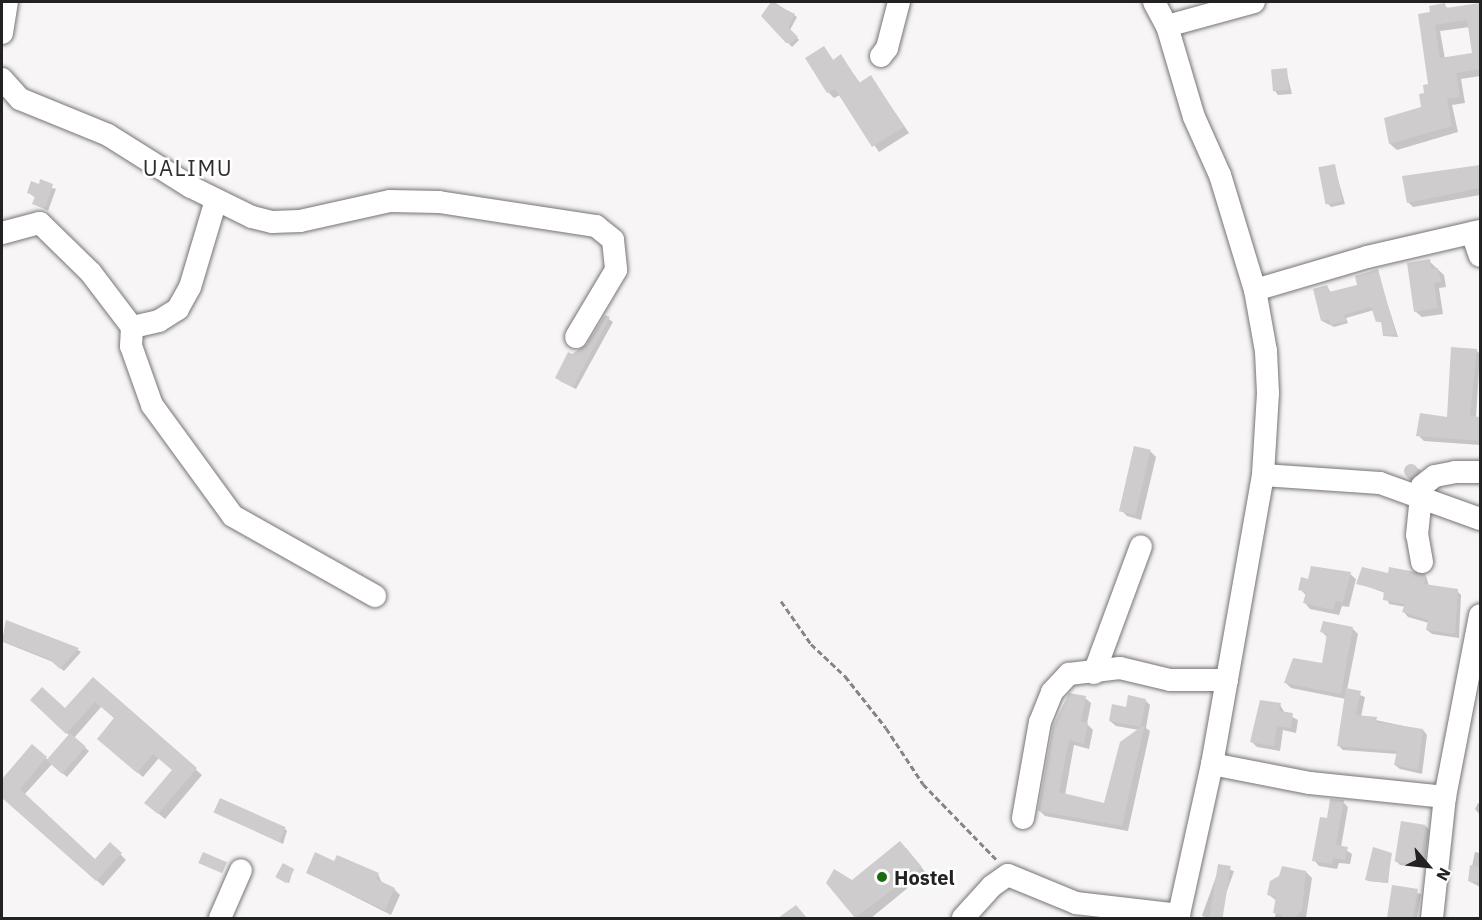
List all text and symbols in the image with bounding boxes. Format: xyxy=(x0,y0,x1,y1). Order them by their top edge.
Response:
district label: UALIMU xyxy=(143,155,233,181)
north arrow xyxy=(1398,836,1458,896)
place label: Hostel xyxy=(894,865,955,889)
text: N xyxy=(1432,865,1455,884)
marker: Hostel xyxy=(875,870,889,884)

